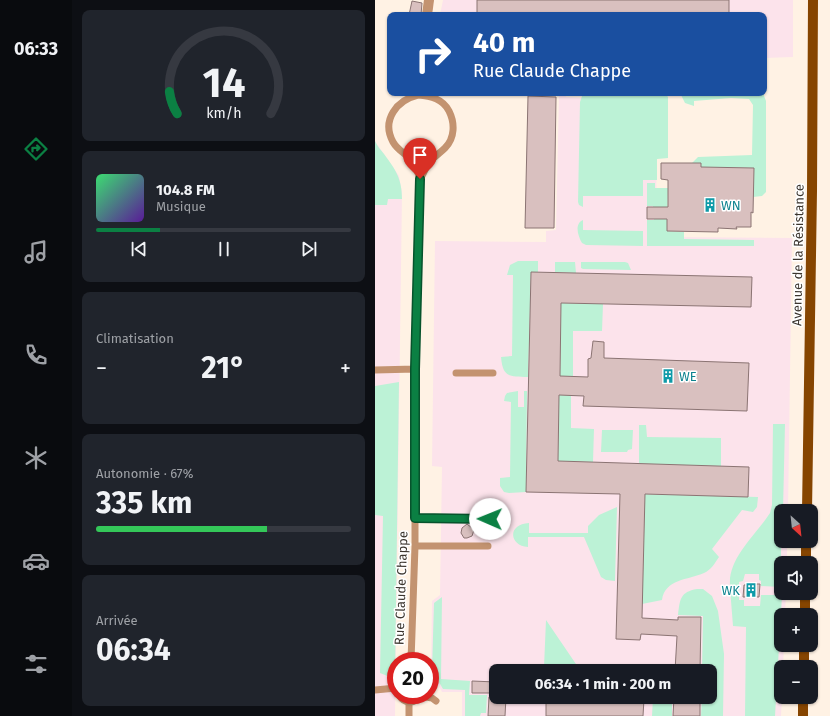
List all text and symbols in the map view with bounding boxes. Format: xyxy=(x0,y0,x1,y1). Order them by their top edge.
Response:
text: 40 m xyxy=(473,26,536,59)
icon: right xyxy=(407,28,459,80)
text: 06:33 xyxy=(14,38,58,60)
text: 14 xyxy=(202,57,245,107)
text: Rue Claude Chappe xyxy=(473,60,631,82)
text: km/h xyxy=(206,104,241,121)
icon: directions xyxy=(22,135,50,163)
pin xyxy=(403,138,437,179)
icon: arrive xyxy=(409,144,431,166)
text: 104.8 FM xyxy=(156,181,215,199)
street label: Avenue de la Résistance xyxy=(789,184,807,326)
building icon: WN xyxy=(702,197,718,213)
place label: WN xyxy=(721,198,741,213)
text: Musique xyxy=(156,199,206,214)
icon: music xyxy=(22,238,50,266)
icon: previous xyxy=(128,238,150,260)
icon: pause xyxy=(213,238,235,260)
icon: next xyxy=(298,238,320,260)
text: Climatisation xyxy=(96,331,174,346)
icon: phone xyxy=(22,341,50,369)
text: 21° xyxy=(201,350,246,386)
text: − xyxy=(96,355,107,382)
text: + xyxy=(340,355,351,382)
building icon: WE xyxy=(660,368,676,384)
place label: WE xyxy=(679,369,697,384)
icon: climate xyxy=(22,444,50,472)
text: Autonomie · 67% xyxy=(96,466,193,481)
text: 335 km xyxy=(96,485,192,521)
position arrow xyxy=(469,498,511,540)
north arrow xyxy=(774,504,818,548)
map controls xyxy=(774,504,818,704)
street label: Rue Claude Chappe xyxy=(392,531,410,645)
icon: car xyxy=(22,547,50,575)
button: sound xyxy=(774,556,818,600)
building icon: WK xyxy=(743,582,759,598)
place label: WK xyxy=(722,583,740,598)
button: + xyxy=(774,608,818,652)
text: Arrivée xyxy=(96,613,138,628)
text: 06:34 xyxy=(96,632,171,668)
icon: filters xyxy=(22,650,50,678)
speed limit sign: 20 xyxy=(387,652,439,704)
button: − xyxy=(774,660,818,704)
text: 06:34 · 1 min · 200 m xyxy=(535,675,671,693)

